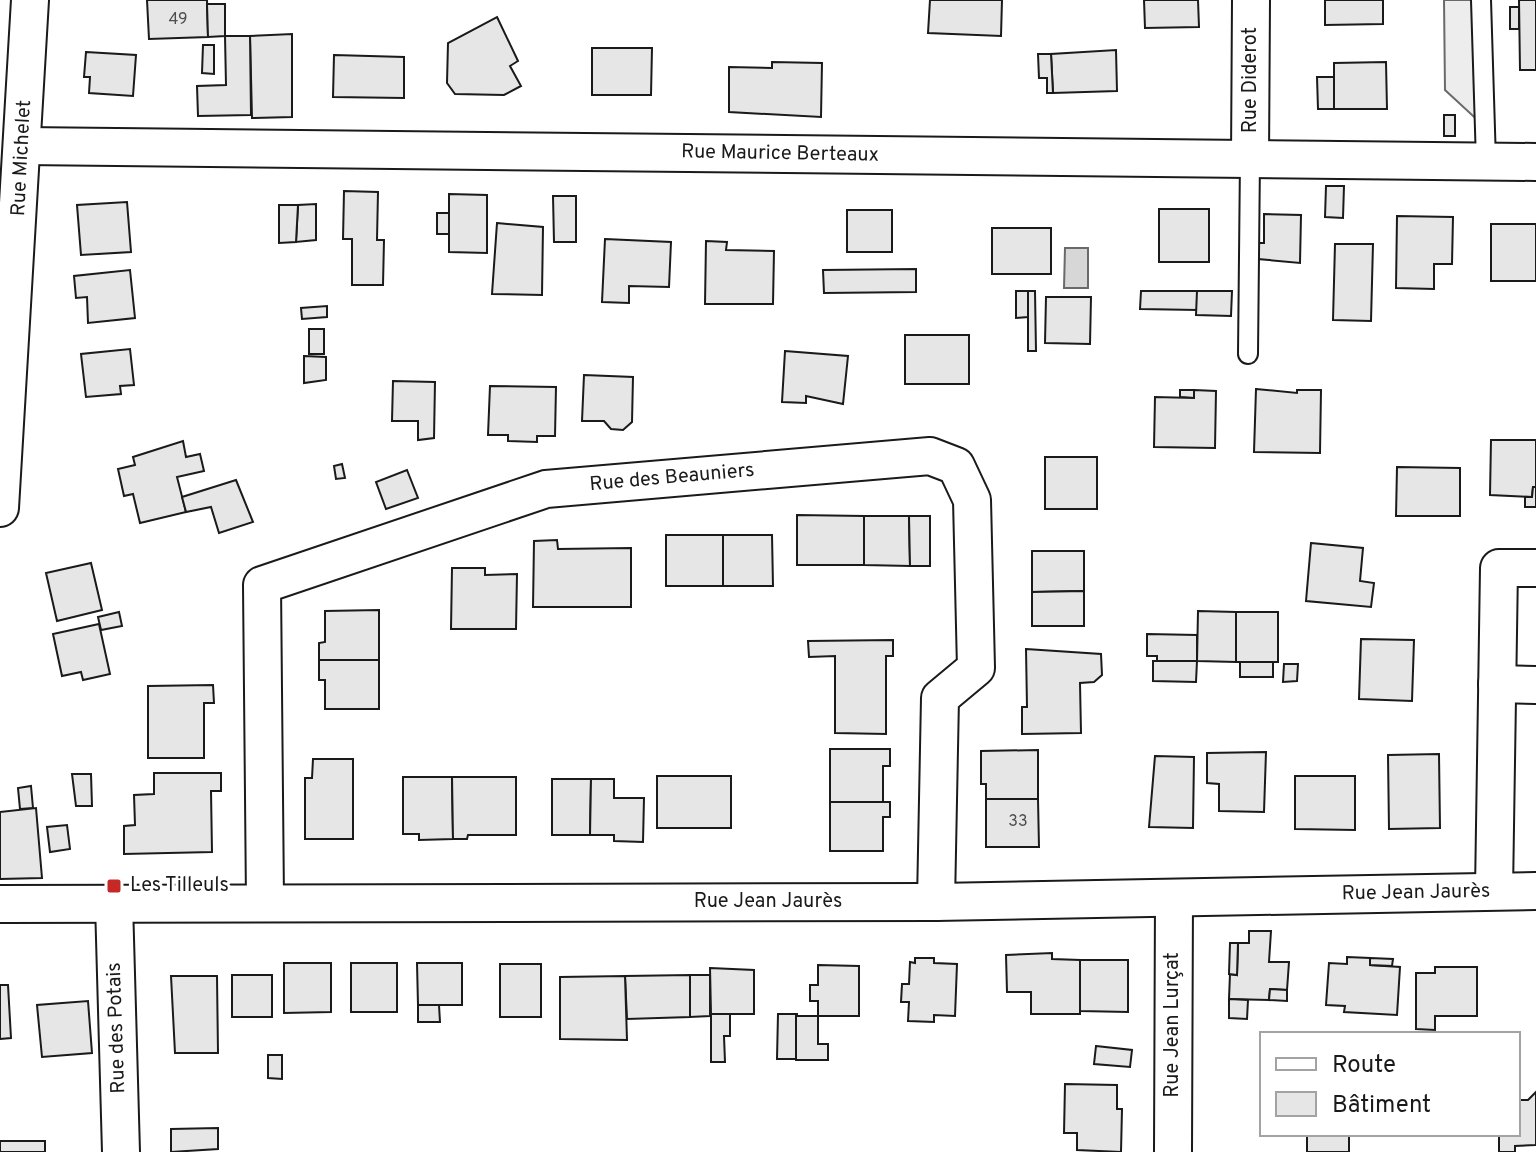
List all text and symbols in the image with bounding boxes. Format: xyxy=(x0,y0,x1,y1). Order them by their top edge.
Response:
house number: 49 xyxy=(168,10,188,30)
street label: Rue Diderot xyxy=(1238,27,1264,133)
street label: Rue Michelet xyxy=(6,99,38,217)
street label: Rue Maurice Berteaux xyxy=(681,139,879,169)
street label: Rue des Beauniers xyxy=(588,458,756,498)
house number: 33 xyxy=(1008,812,1028,832)
place label: Les Tilleuls xyxy=(130,873,229,899)
marker: Les Tilleuls xyxy=(105,877,123,895)
street label: Rue Jean Jaurès xyxy=(1341,879,1491,907)
street label: Rue Jean Jaurès xyxy=(694,889,842,915)
street label: Rue Jean Lurçat xyxy=(1160,952,1186,1098)
street label: Rue des Potais xyxy=(102,962,132,1094)
legend xyxy=(1260,1032,1520,1136)
text: Route xyxy=(1332,1051,1396,1081)
text: Bâtiment xyxy=(1332,1091,1431,1121)

